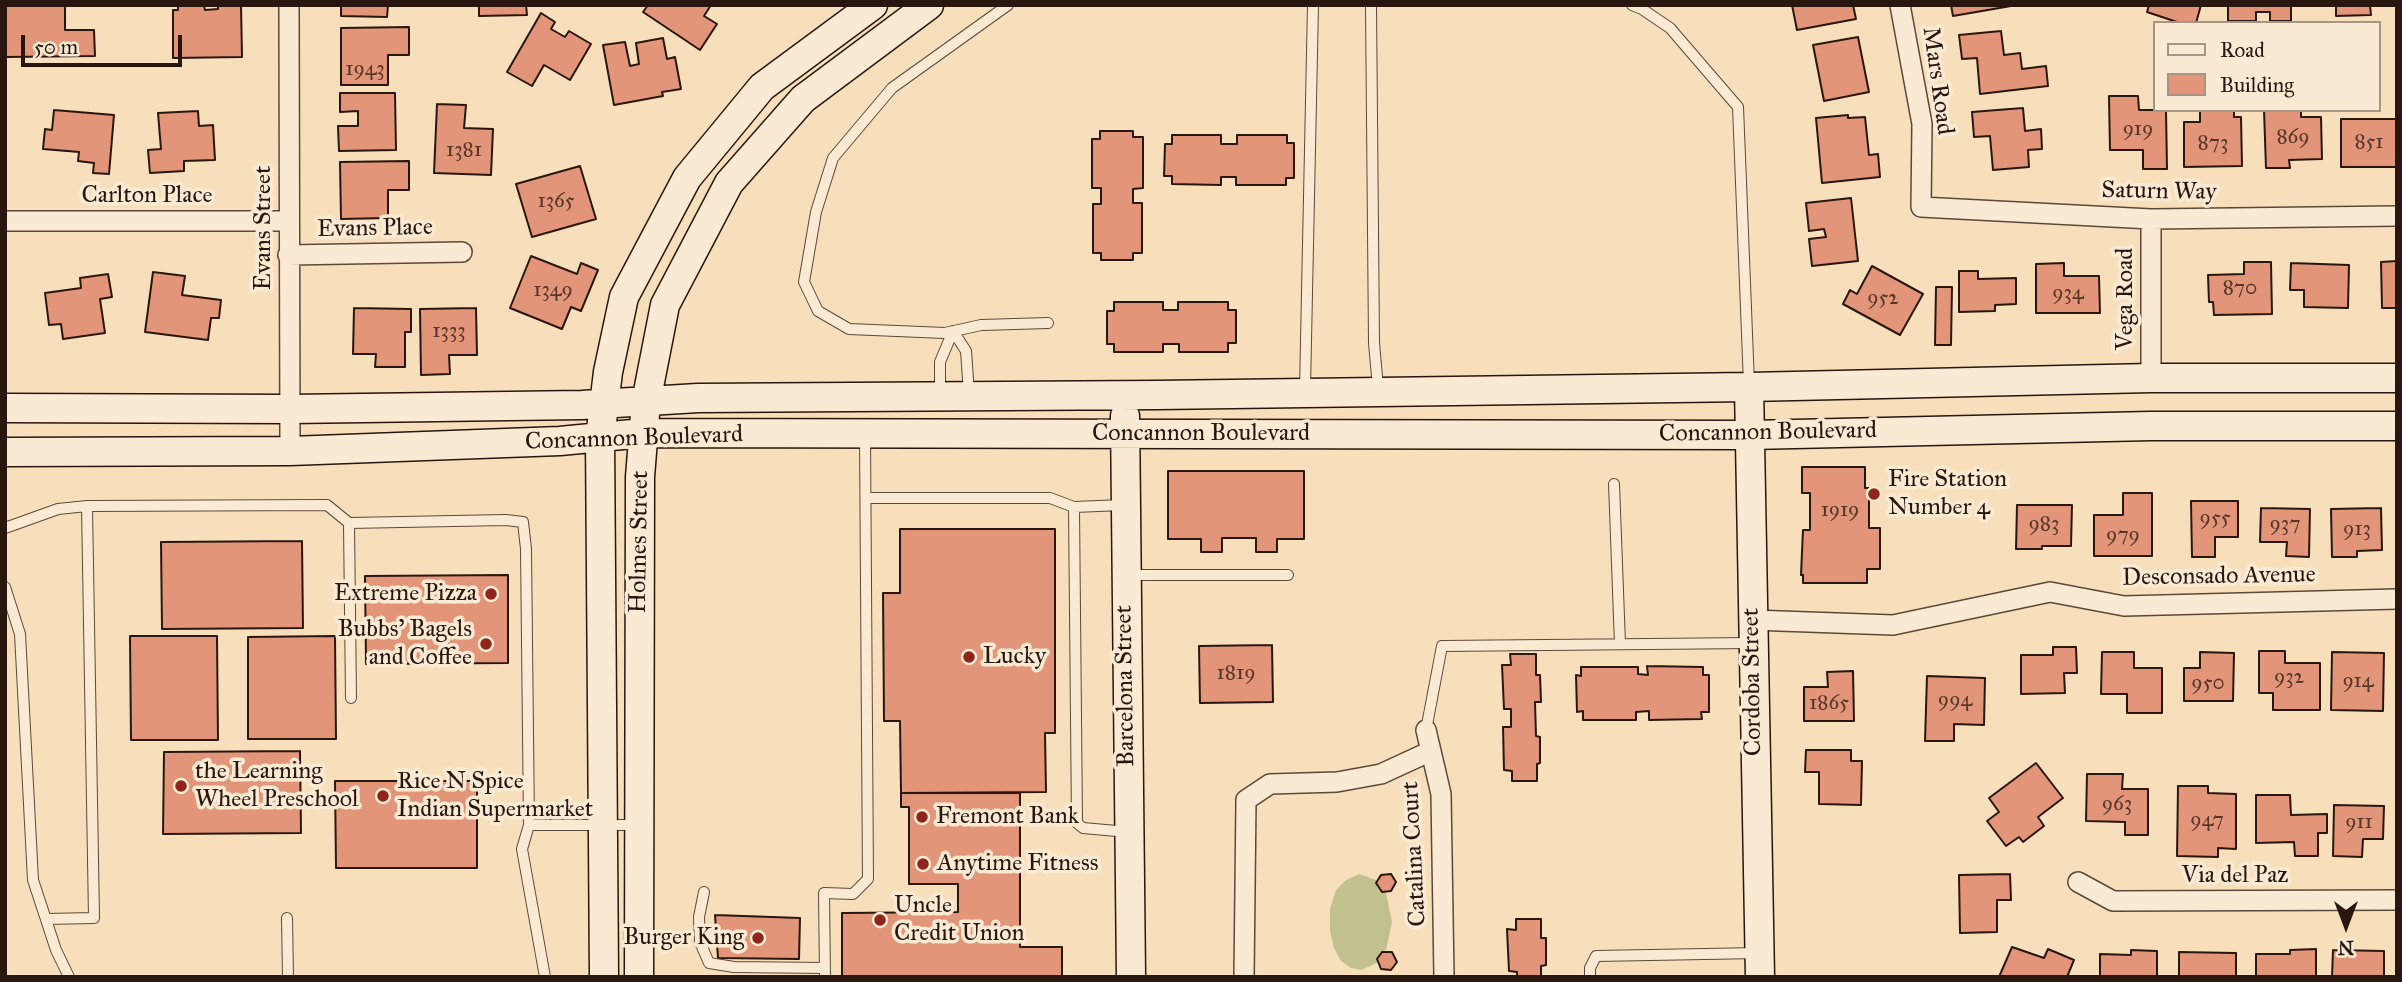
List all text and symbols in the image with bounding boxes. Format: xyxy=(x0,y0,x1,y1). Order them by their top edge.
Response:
scale bar xyxy=(24,21,186,65)
legend xyxy=(2154,21,2381,112)
street label: Mars Road xyxy=(1915,25,1959,137)
text: 50 m xyxy=(34,34,78,60)
text: Road xyxy=(2220,37,2265,63)
house number: 1943 xyxy=(345,57,385,83)
text: Building xyxy=(2220,72,2294,98)
house number: 919 xyxy=(2123,117,2153,143)
house number: 869 xyxy=(2276,125,2310,151)
house number: 851 xyxy=(2354,130,2384,156)
house number: 873 xyxy=(2198,131,2228,157)
house number: 1381 xyxy=(446,138,482,164)
street label: Evans Street xyxy=(250,166,278,290)
street label: Saturn Way xyxy=(2101,177,2217,207)
street label: Carlton Place xyxy=(81,182,213,210)
house number: 1365 xyxy=(537,189,575,215)
street label: Evans Place xyxy=(317,214,433,244)
street label: Vega Road xyxy=(2112,248,2140,350)
house number: 870 xyxy=(2223,276,2257,302)
house number: 1349 xyxy=(533,278,573,304)
house number: 934 xyxy=(2052,281,2084,307)
house number: 952 xyxy=(1867,286,1899,312)
house number: 1333 xyxy=(432,319,466,345)
street label: Concannon Boulevard xyxy=(1659,417,1877,449)
street label: Concannon Boulevard xyxy=(1092,420,1310,448)
street label: Concannon Boulevard xyxy=(525,421,743,457)
place label: Fire Station Number 4 xyxy=(1888,466,2007,522)
street label: Holmes Street xyxy=(624,470,656,614)
marker: Fire Station Number 4 xyxy=(1866,486,1882,502)
house number: 1919 xyxy=(1821,498,1859,524)
house number: 955 xyxy=(2200,506,2230,532)
house number: 983 xyxy=(2029,512,2059,538)
house number: 937 xyxy=(2270,512,2300,538)
house number: 913 xyxy=(2343,517,2371,543)
house number: 979 xyxy=(2106,523,2140,549)
street label: Desconsado Avenue xyxy=(2122,561,2316,593)
place label: Extreme Pizza xyxy=(334,580,477,608)
marker: Extreme Pizza xyxy=(483,586,499,602)
street label: Barcelona Street xyxy=(1110,605,1142,767)
street label: Cordoba Street xyxy=(1737,608,1769,756)
place label: Bubbs' Bagels and Coffee xyxy=(338,616,472,672)
marker: Bubbs' Bagels and Coffee xyxy=(478,636,494,652)
place label: Lucky xyxy=(983,643,1046,671)
marker: Lucky xyxy=(961,649,977,665)
house number: 1819 xyxy=(1217,661,1255,687)
house number: 932 xyxy=(2274,665,2304,691)
house number: 914 xyxy=(2342,669,2374,695)
house number: 950 xyxy=(2191,671,2225,697)
house number: 994 xyxy=(1938,688,1972,714)
house number: 1865 xyxy=(1809,691,1849,717)
place label: the Learning Wheel Preschool xyxy=(195,758,358,814)
place label: Rice N Spice Indian Supermarket xyxy=(397,768,593,824)
marker: the Learning Wheel Preschool xyxy=(173,778,189,794)
street label: Catalina Court xyxy=(1397,781,1433,927)
marker: Rice N Spice Indian Supermarket xyxy=(375,788,391,804)
house number: 963 xyxy=(2102,792,2132,818)
place label: Fremont Bank xyxy=(936,803,1079,831)
house number: 947 xyxy=(2190,808,2224,834)
marker: Fremont Bank xyxy=(914,809,930,825)
house number: 911 xyxy=(2345,810,2373,836)
place label: Anytime Fitness xyxy=(937,850,1098,878)
marker: Anytime Fitness xyxy=(915,856,931,872)
street label: Via del Paz xyxy=(2182,862,2288,890)
north arrow xyxy=(2311,891,2381,961)
place label: Uncle Credit Union xyxy=(894,892,1024,948)
marker: Uncle Credit Union xyxy=(872,912,888,928)
place label: Burger King xyxy=(623,924,744,952)
marker: Burger King xyxy=(750,930,766,946)
text: N xyxy=(2338,936,2354,959)

